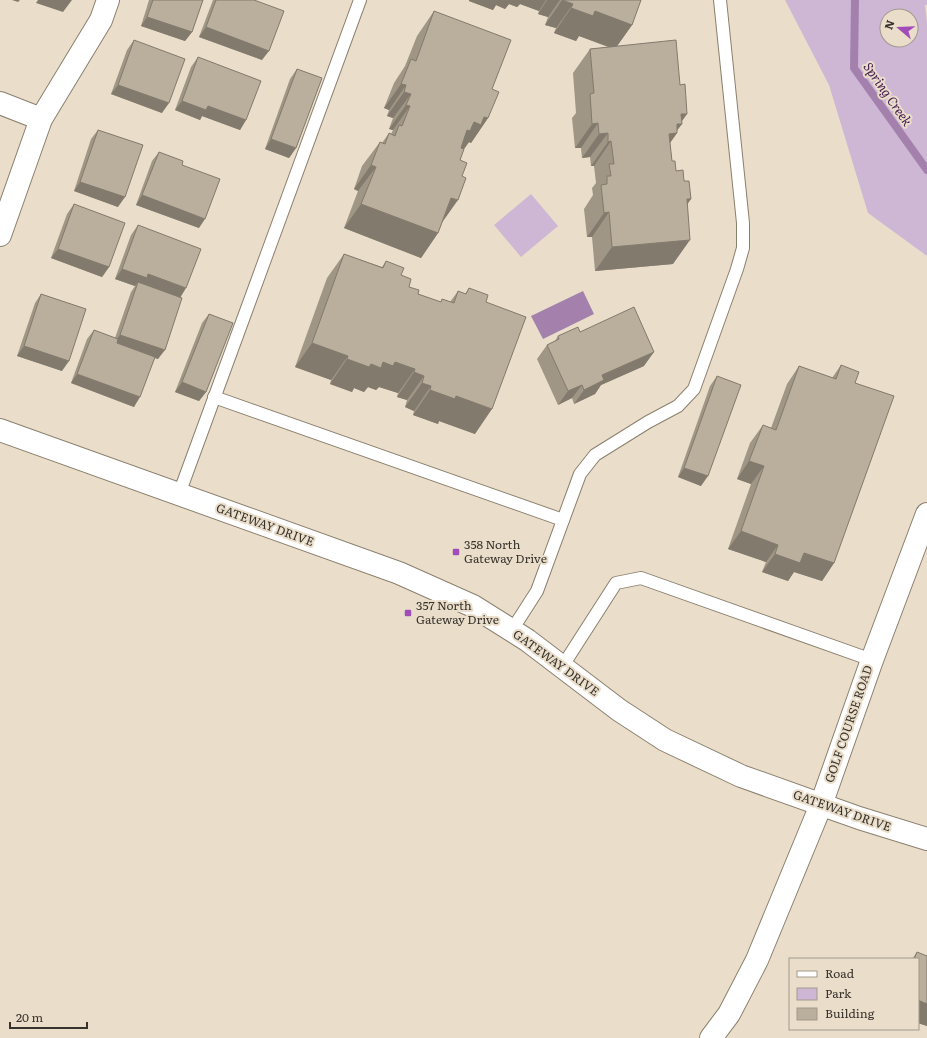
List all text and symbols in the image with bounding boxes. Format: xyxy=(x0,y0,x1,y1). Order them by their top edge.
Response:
north arrow xyxy=(879,8,919,48)
text: N xyxy=(880,17,898,31)
water label: Spring Creek xyxy=(859,58,918,130)
street label: GATEWAY DRIVE xyxy=(214,498,317,550)
place label: 358 North Gateway Drive xyxy=(464,535,547,567)
marker: 358 North Gateway Drive xyxy=(451,547,461,557)
place label: 357 North Gateway Drive xyxy=(416,596,499,628)
marker: 357 North Gateway Drive xyxy=(403,608,413,618)
street label: GATEWAY DRIVE xyxy=(510,625,604,700)
street label: GOLF COURSE ROAD xyxy=(819,662,877,785)
street label: GATEWAY DRIVE xyxy=(791,785,894,835)
legend xyxy=(789,958,919,1030)
text: Road xyxy=(825,964,855,982)
text: Park xyxy=(825,984,852,1002)
scale bar xyxy=(10,1004,87,1030)
text: Building xyxy=(825,1004,875,1022)
text: 20 m xyxy=(16,1008,43,1026)

